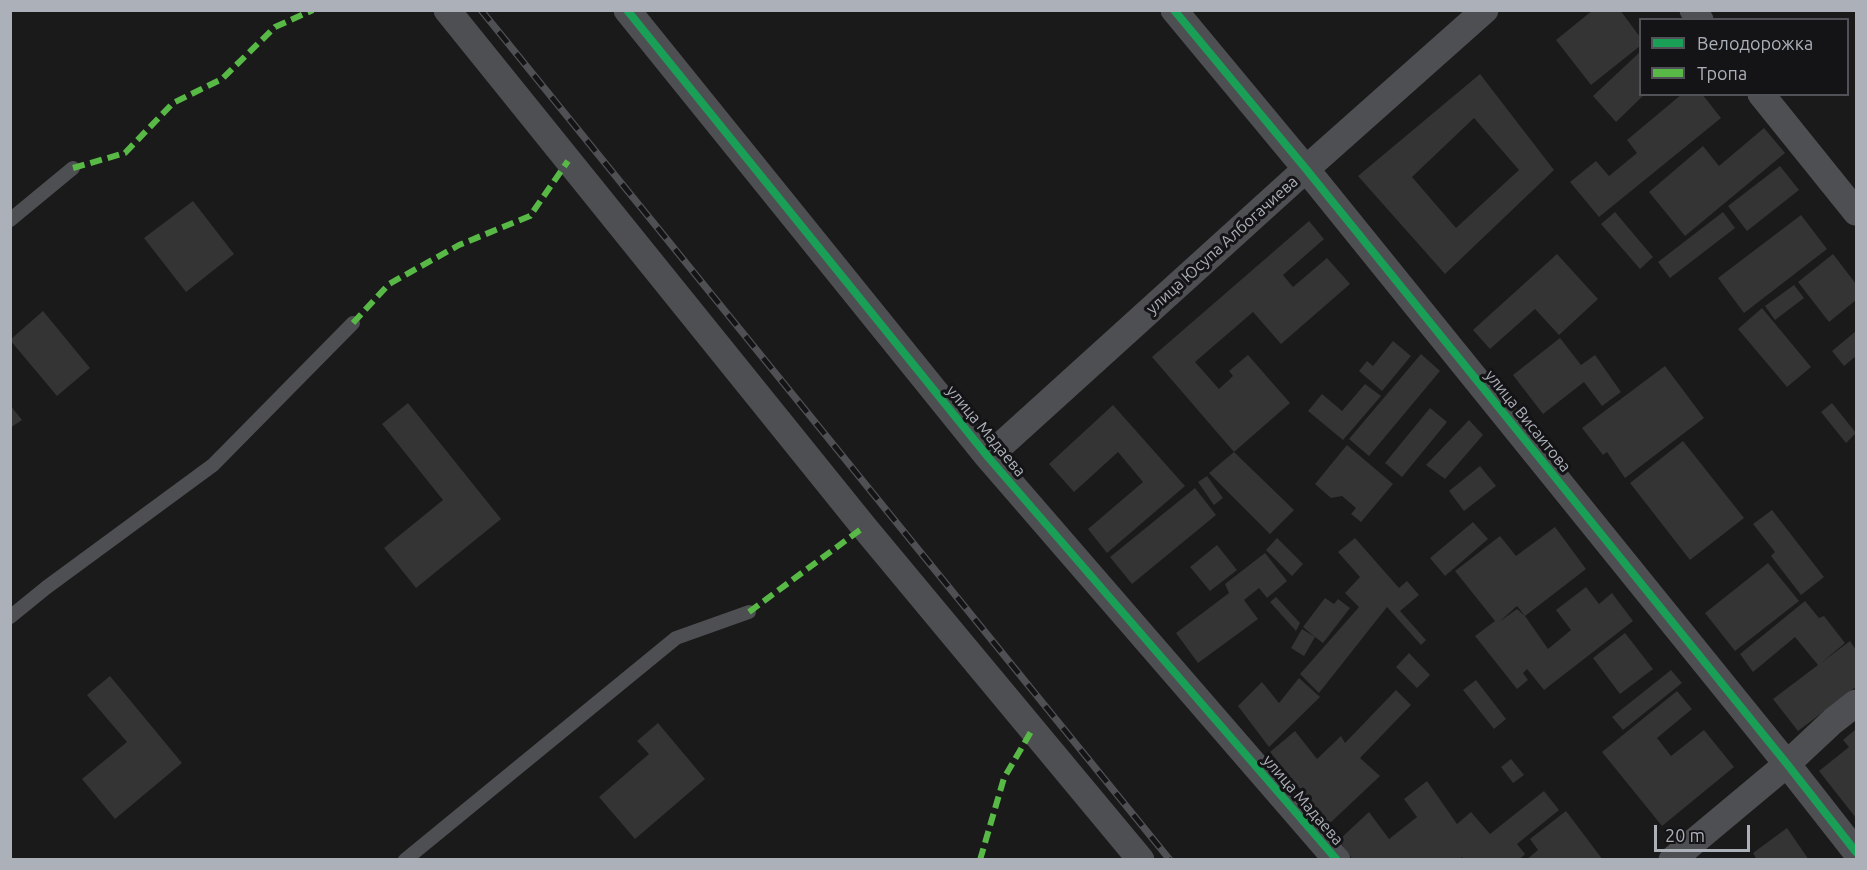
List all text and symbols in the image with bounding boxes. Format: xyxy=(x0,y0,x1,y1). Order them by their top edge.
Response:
legend xyxy=(1639,18,1849,96)
text: Велодорожка xyxy=(1697,33,1813,53)
text: Тропа xyxy=(1697,63,1747,83)
street label: улица Юсупа Албогачиева xyxy=(1142,172,1302,318)
street label: улица Висаитова xyxy=(1481,366,1575,476)
street label: улица Мадаева xyxy=(942,382,1030,480)
street label: улица Мадаева xyxy=(1259,751,1347,849)
scale bar xyxy=(1657,813,1753,851)
text: 20 m xyxy=(1665,825,1705,845)

